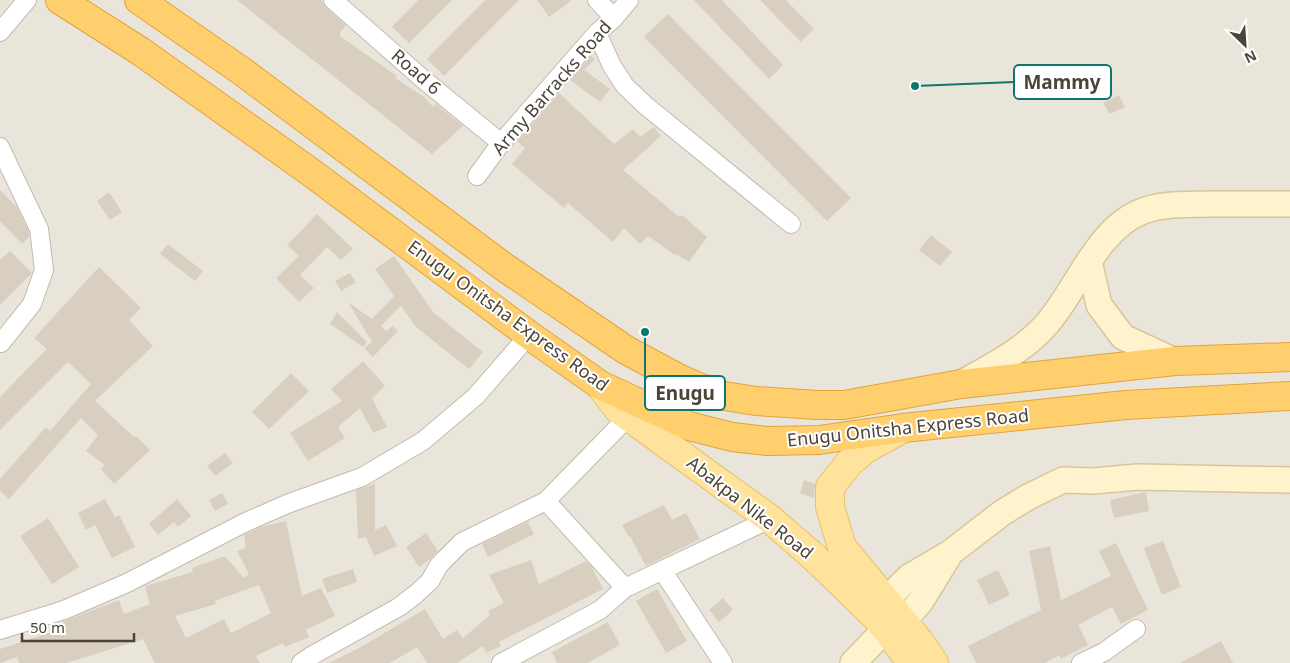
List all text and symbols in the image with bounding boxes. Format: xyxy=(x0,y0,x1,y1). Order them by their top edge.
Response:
street label: Army Barracks Road xyxy=(486,15,616,160)
north arrow xyxy=(1220,20,1270,70)
street label: Road 6 xyxy=(387,43,447,99)
text: N xyxy=(1242,46,1260,68)
callout: Mammy xyxy=(1014,65,1111,99)
text: Mammy xyxy=(1023,69,1101,95)
street label: Enugu Onitsha Express Road xyxy=(403,234,614,396)
callout: Enugu xyxy=(645,376,725,410)
text: Enugu xyxy=(655,380,715,406)
street label: Enugu Onitsha Express Road xyxy=(786,402,1030,452)
street label: Abakpa Nike Road xyxy=(682,450,819,564)
scale bar xyxy=(22,610,135,642)
text: 50 m xyxy=(30,617,65,637)

